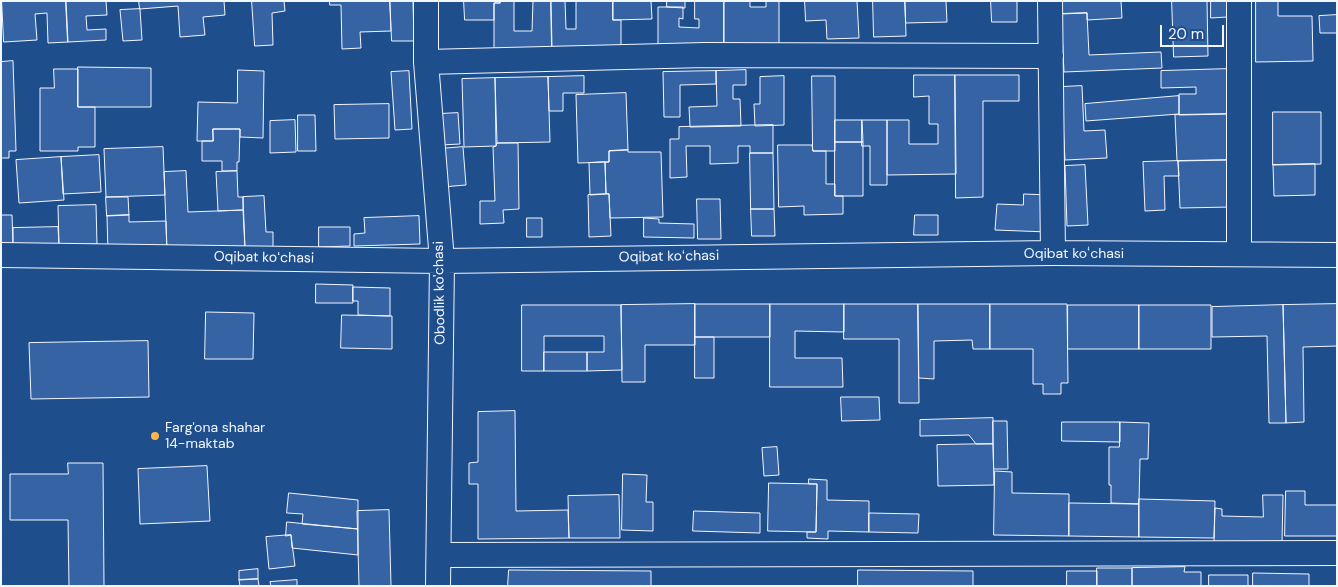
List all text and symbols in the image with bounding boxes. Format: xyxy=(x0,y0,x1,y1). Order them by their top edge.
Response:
scale bar xyxy=(1163,15,1227,47)
text: 20 m xyxy=(1168,24,1204,44)
street label: Obodlik ko'chasi xyxy=(431,241,449,345)
street label: Oqibat koʻchasi xyxy=(1024,246,1124,262)
street label: Oqibat koʻchasi xyxy=(619,248,719,266)
street label: Oqibat koʻchasi xyxy=(214,249,314,267)
place label: Farg'ona shahar 14-maktab xyxy=(165,420,265,452)
marker: Farg'ona shahar 14-maktab xyxy=(149,430,161,442)

